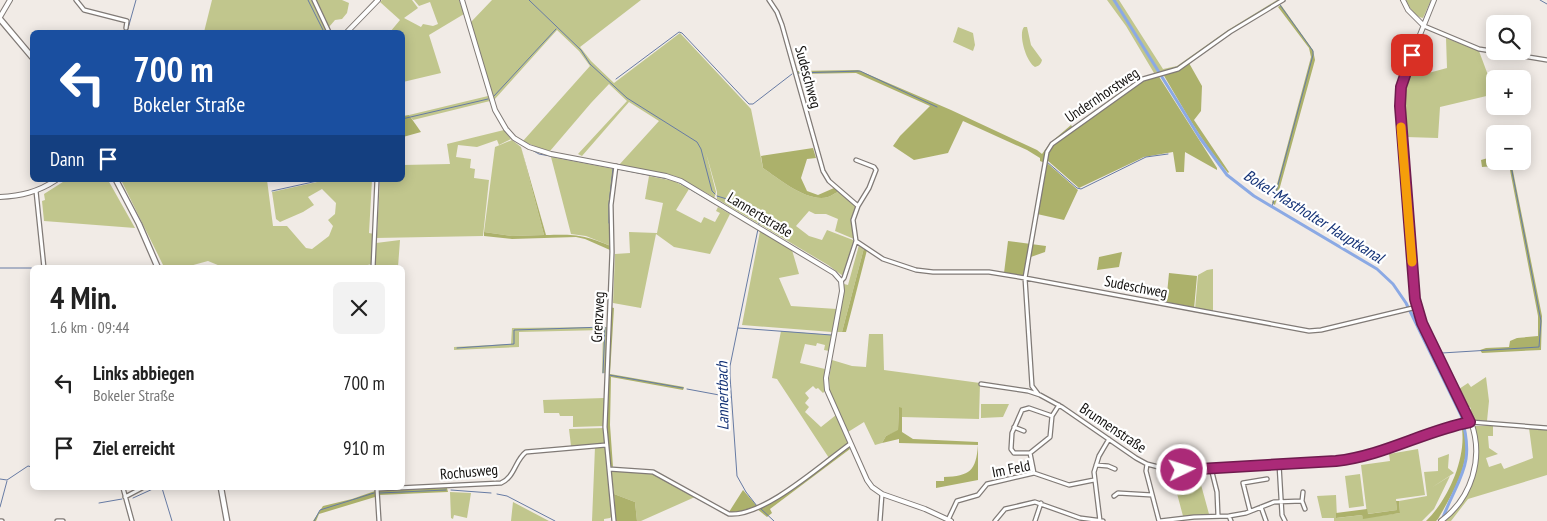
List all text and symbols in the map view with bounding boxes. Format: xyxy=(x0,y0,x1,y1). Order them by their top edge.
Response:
map controls xyxy=(1486,15,1531,170)
button: search xyxy=(1486,15,1531,60)
pin xyxy=(1391,34,1433,76)
icon: arrive xyxy=(1398,41,1426,69)
street label: Sudeschweg xyxy=(791,44,826,110)
text: 700 m xyxy=(133,46,214,92)
icon: left xyxy=(50,50,115,115)
street label: Undernhorstweg xyxy=(1061,63,1142,126)
button: + xyxy=(1486,70,1531,115)
text: Bokeler Straße xyxy=(133,90,245,118)
button: − xyxy=(1486,125,1531,170)
icon: arrive xyxy=(94,145,122,173)
text: Dann xyxy=(50,147,84,171)
water label: Bokel-Mastholter Hauptkanal xyxy=(1240,165,1389,268)
street label: Lannertstraße xyxy=(724,188,796,241)
street label: Sudeschweg xyxy=(1103,271,1169,302)
text: 4 Min. xyxy=(50,278,117,317)
button: close xyxy=(333,282,385,334)
street label: Grenzweg xyxy=(587,291,608,343)
text: 1.6 km · 09:44 xyxy=(50,317,130,337)
text: Links abbiegen xyxy=(93,361,194,385)
water label: Lannertbach xyxy=(711,361,733,431)
icon: left xyxy=(50,369,78,397)
text: 700 m xyxy=(343,371,385,395)
text: Bokeler Straße xyxy=(93,385,175,405)
street label: Brunnenstraße xyxy=(1076,398,1150,457)
icon: arrive xyxy=(50,434,78,462)
text: Ziel erreicht xyxy=(93,436,175,460)
text: 910 m xyxy=(343,436,385,460)
position arrow xyxy=(1155,443,1207,495)
street label: Im Feld xyxy=(990,455,1032,482)
street label: Rochusweg xyxy=(439,460,499,483)

